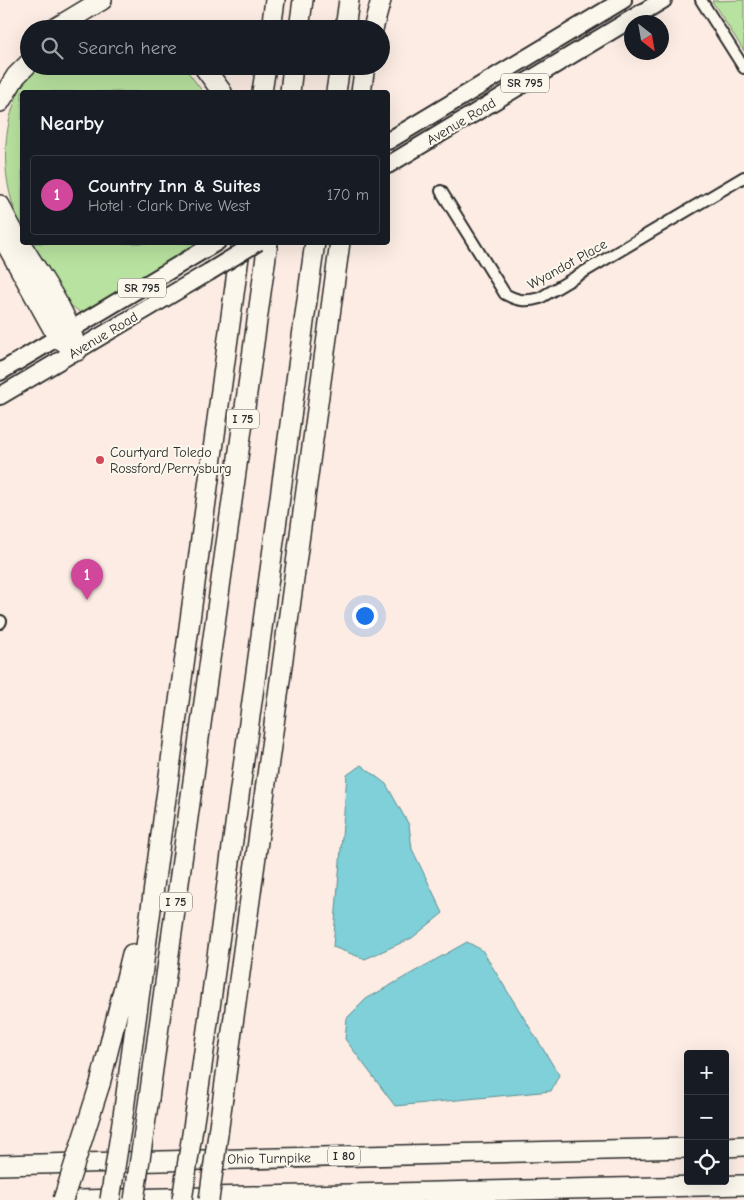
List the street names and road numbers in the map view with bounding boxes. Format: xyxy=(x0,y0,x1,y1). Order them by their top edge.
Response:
road number: SR 795 xyxy=(501,74,549,92)
street label: Avenue Road xyxy=(424,94,499,149)
street label: Wyandot Place xyxy=(524,236,610,293)
road number: SR 795 xyxy=(118,278,166,298)
street label: Avenue Road xyxy=(66,308,141,363)
road number: I 75 xyxy=(227,409,259,428)
road number: I 75 xyxy=(160,892,192,912)
road number: I 80 xyxy=(328,1146,360,1166)
street label: Ohio Turnpike xyxy=(227,1149,311,1168)

